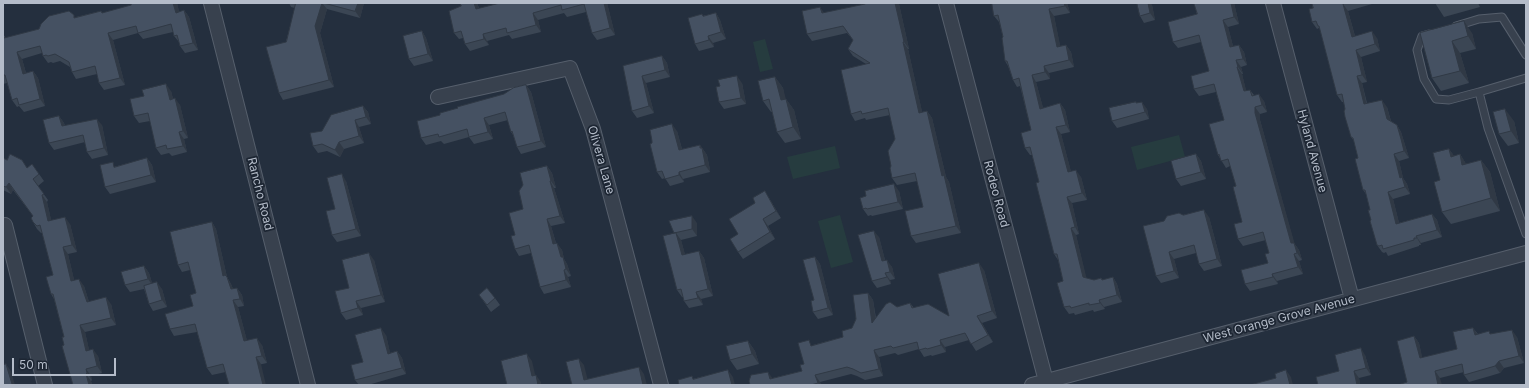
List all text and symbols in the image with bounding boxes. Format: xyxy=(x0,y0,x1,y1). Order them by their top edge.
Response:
street label: Hyland Avenue xyxy=(1294,108,1330,194)
street label: Olivera Lane xyxy=(584,124,618,196)
street label: Rancho Road xyxy=(244,156,276,232)
street label: Rodeo Road xyxy=(980,159,1012,229)
street label: West Orange Grove Avenue xyxy=(1202,292,1356,346)
scale bar xyxy=(14,350,118,376)
text: 50 m xyxy=(19,357,48,372)

